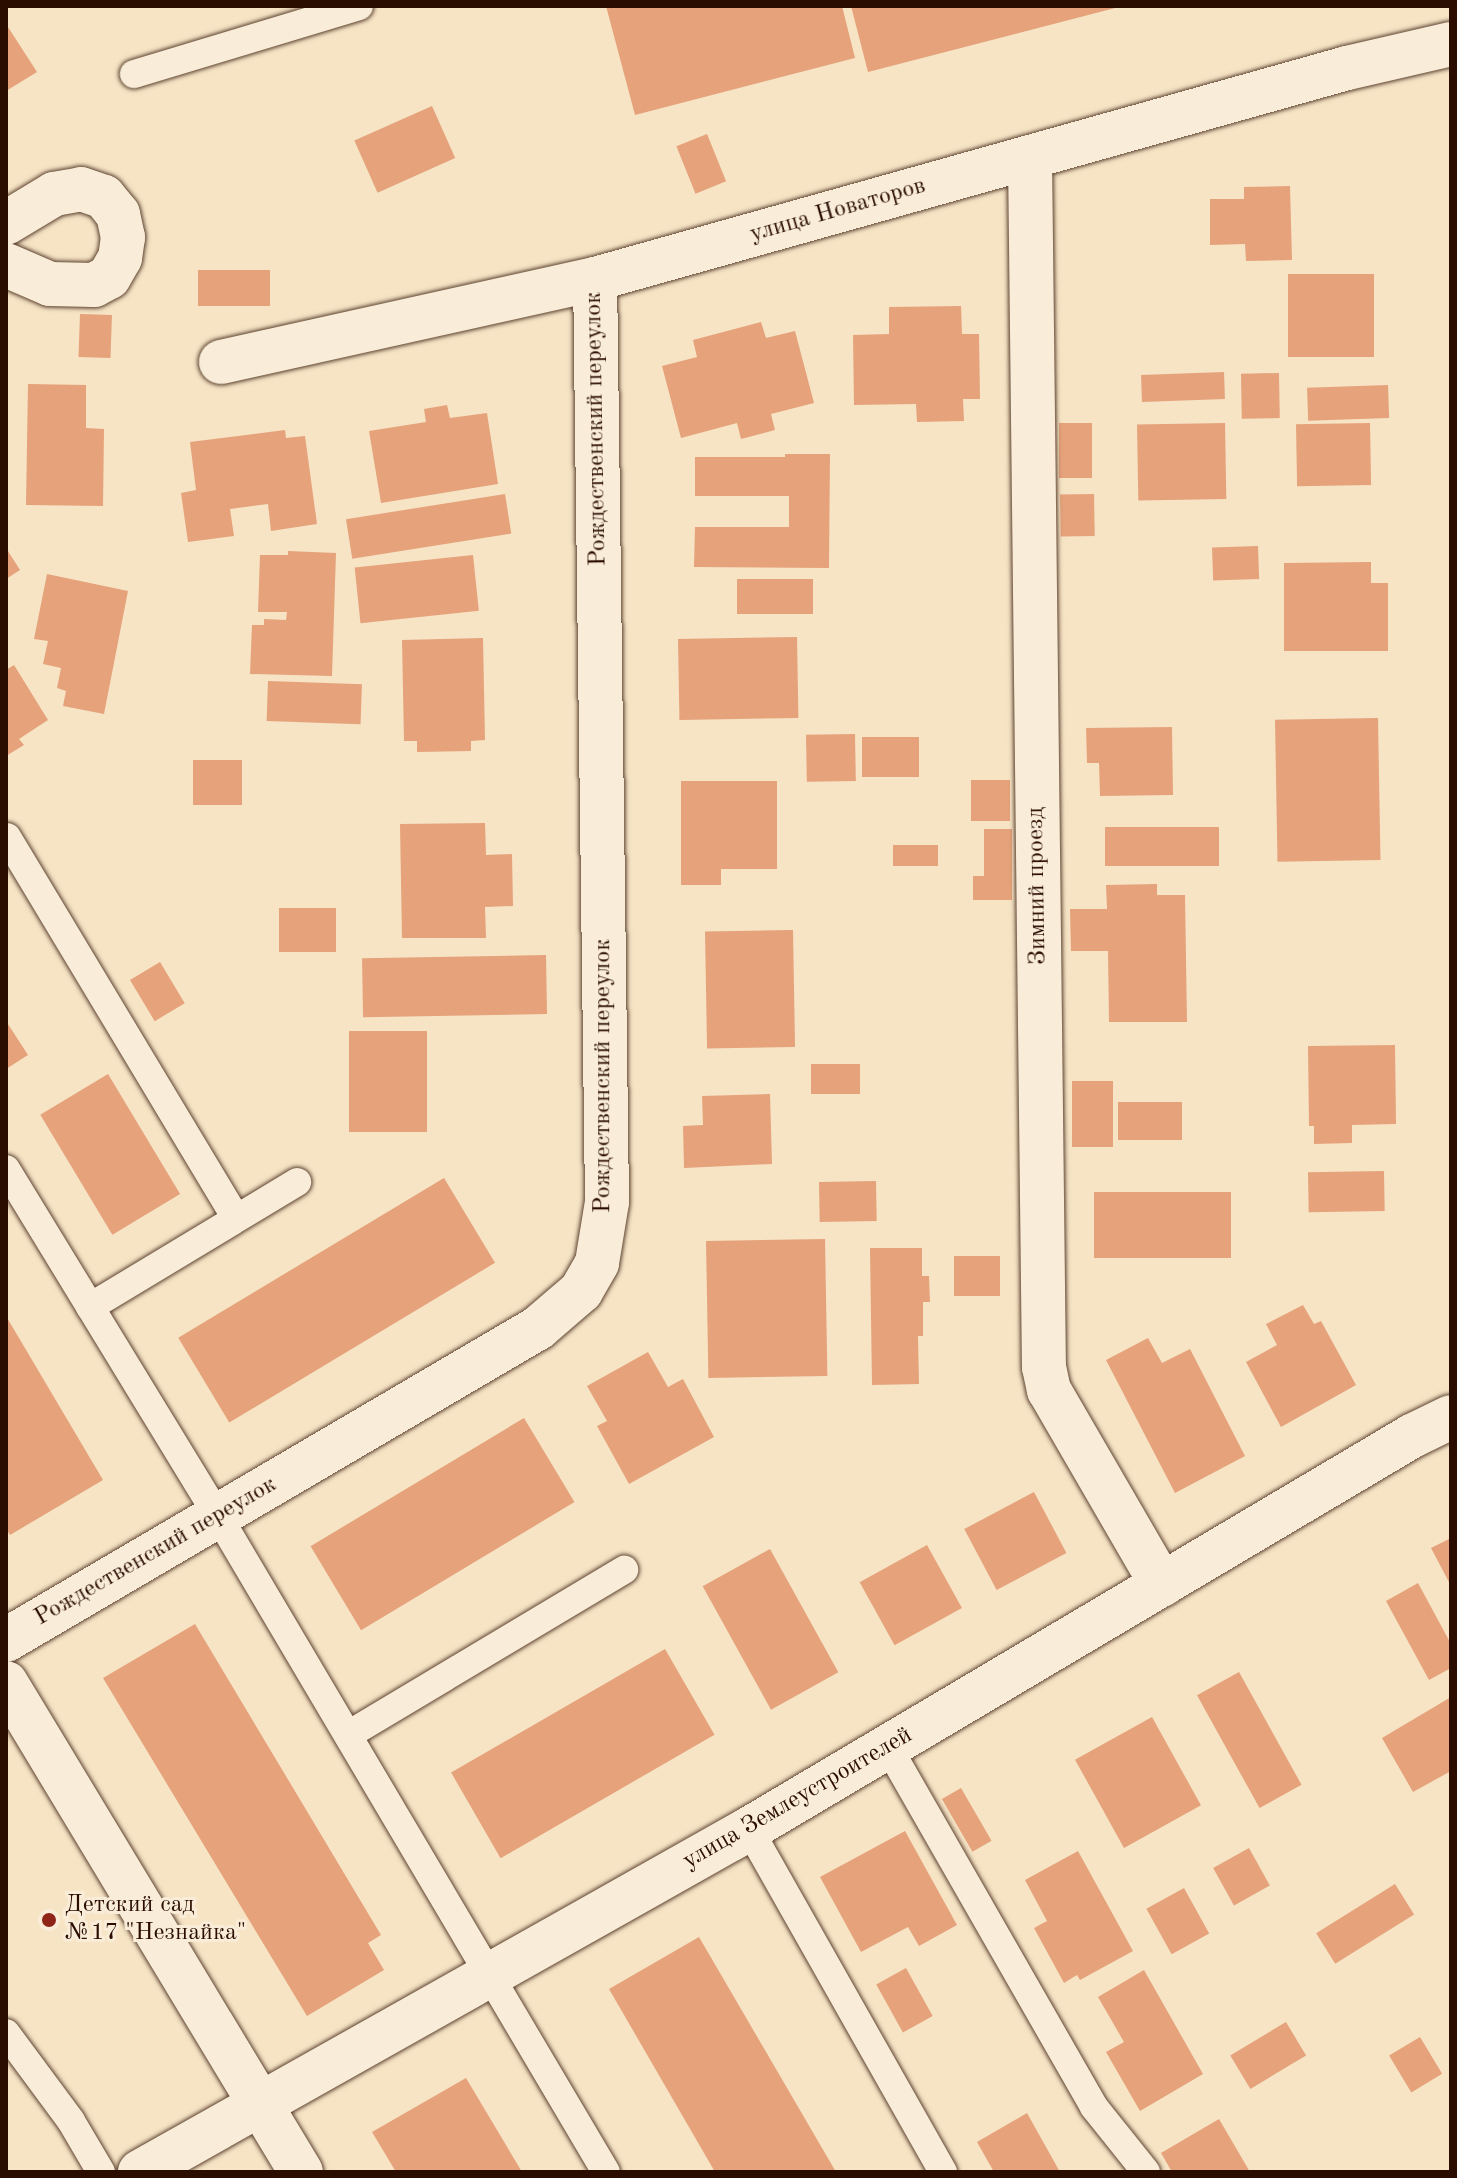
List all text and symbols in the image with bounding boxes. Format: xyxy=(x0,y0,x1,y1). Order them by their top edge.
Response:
street label: улица Новаторов xyxy=(747,172,929,250)
street label: Рождественский переулок xyxy=(580,291,614,567)
street label: Зимний проезд xyxy=(1022,807,1054,965)
street label: Рождественский переулок xyxy=(590,939,618,1213)
street label: Рождественский переулок xyxy=(30,1471,282,1633)
street label: улица Землеустроителей xyxy=(678,1722,918,1876)
place label: Детский сад №17 "Незнайка" xyxy=(65,1892,246,1948)
marker: Детский сад №17 "Незнайка" xyxy=(40,1911,58,1929)

